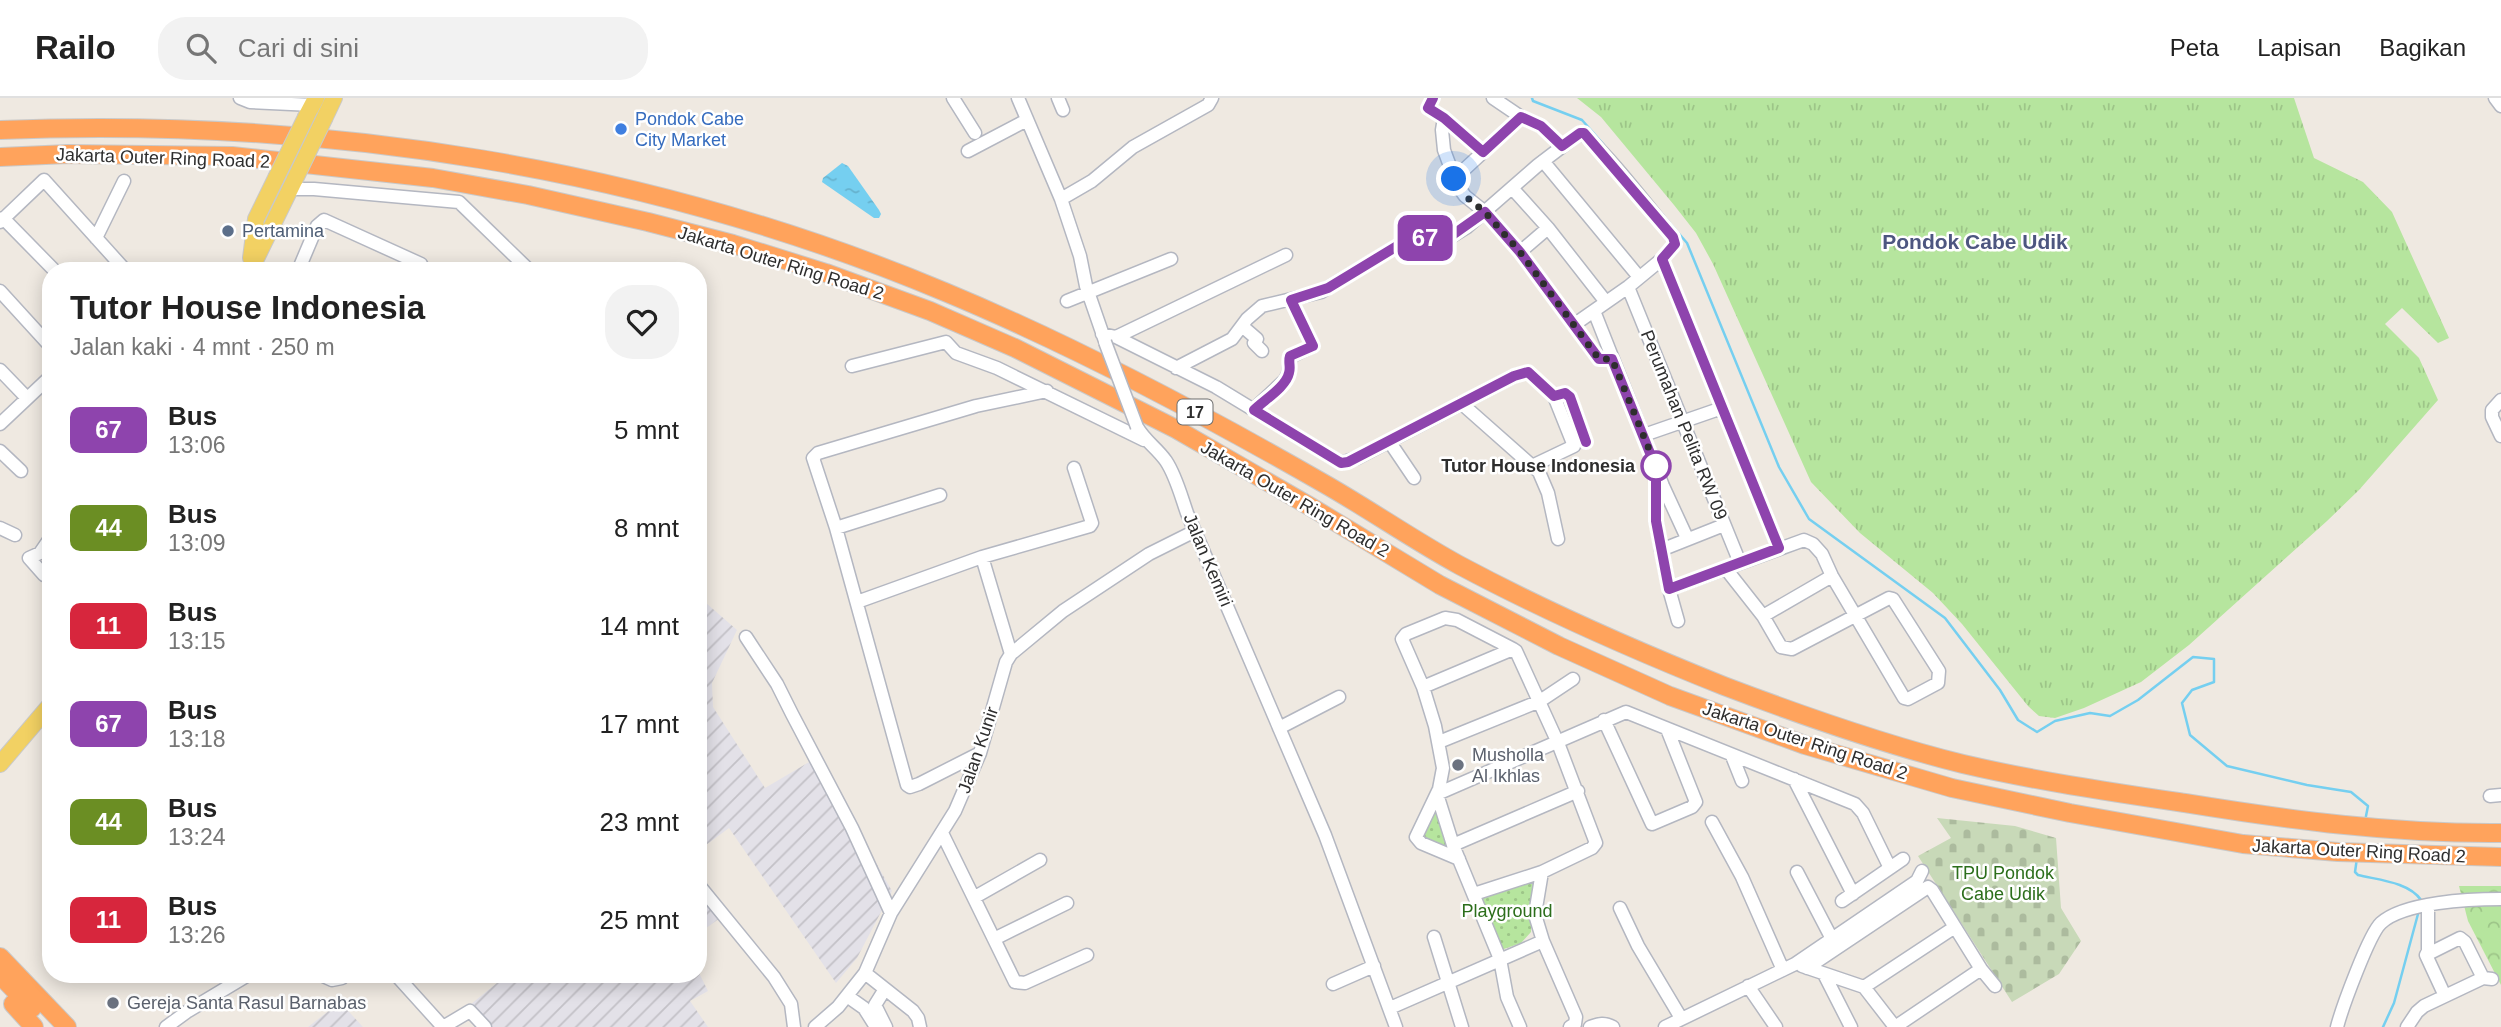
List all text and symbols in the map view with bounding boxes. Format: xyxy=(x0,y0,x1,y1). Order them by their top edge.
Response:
search box xyxy=(158,17,648,80)
text: Railo xyxy=(35,29,116,66)
icon: search xyxy=(182,29,220,67)
text: Cari di sini xyxy=(238,33,359,63)
text: Peta xyxy=(2170,34,2219,61)
text: Lapisan xyxy=(2257,34,2341,61)
text: Bagikan xyxy=(2379,34,2466,61)
place label: Pondok Cabe City Market xyxy=(635,109,744,150)
marker: Pondok Cabe City Market xyxy=(613,121,629,137)
street label: Jakarta Outer Ring Road 2 xyxy=(56,144,270,172)
your location xyxy=(1436,161,1471,196)
line badge: 67 xyxy=(1394,215,1456,261)
place label: Pertamina xyxy=(242,221,325,241)
street label: Jakarta Outer Ring Road 2 xyxy=(676,222,886,304)
marker: Pertamina xyxy=(220,223,236,239)
text: 67 xyxy=(1412,224,1438,251)
district label: Pondok Cabe Udik xyxy=(1882,230,2068,253)
button: heart xyxy=(605,285,679,359)
text: Tutor House Indonesia xyxy=(70,289,425,326)
street label: Perumahan Pelita RW 09 xyxy=(1637,327,1731,523)
text: Jalan kaki · 4 mnt · 250 m xyxy=(70,334,335,360)
road number: 17 xyxy=(1178,400,1212,424)
text: Bus xyxy=(168,401,217,431)
text: 5 mnt xyxy=(614,415,679,445)
text: 67 xyxy=(95,416,122,443)
text: 13:06 xyxy=(168,432,226,458)
street label: Jakarta Outer Ring Road 2 xyxy=(1197,437,1393,561)
marker: Tutor House Indonesia xyxy=(1641,451,1671,481)
place label: Tutor House Indonesia xyxy=(1441,456,1636,476)
text: Bus xyxy=(168,499,217,529)
street label: Jalan Kemiri xyxy=(1179,511,1237,609)
text: 8 mnt xyxy=(614,513,679,543)
text: 44 xyxy=(95,514,122,541)
text: 13:09 xyxy=(168,530,226,556)
text: Bus xyxy=(168,597,217,627)
text: 14 mnt xyxy=(600,611,679,641)
text: 11 xyxy=(96,612,121,639)
text: 13:15 xyxy=(168,628,226,654)
text: Bus xyxy=(168,695,217,725)
street label: Jakarta Outer Ring Road 2 xyxy=(1700,698,1910,784)
street label: Jalan Kunir xyxy=(954,704,1002,796)
text: 17 mnt xyxy=(600,709,679,739)
text: 67 xyxy=(95,710,122,737)
text: 13:18 xyxy=(168,726,226,752)
place label: Musholla Al Ikhlas xyxy=(1472,745,1545,786)
marker: Musholla Al Ikhlas xyxy=(1450,757,1466,773)
text: Bus xyxy=(168,793,217,823)
text: 23 mnt xyxy=(600,807,679,837)
text: 44 xyxy=(95,808,122,835)
text: 13:24 xyxy=(168,824,226,850)
street label: Jakarta Outer Ring Road 2 xyxy=(2252,835,2466,867)
park label: TPU Pondok Cabe Udik xyxy=(1952,863,2055,904)
text: Bus xyxy=(168,891,217,921)
park label: Playground xyxy=(1461,901,1553,921)
text: 25 mnt xyxy=(600,905,679,935)
text: 11 xyxy=(96,906,121,933)
text: 13:26 xyxy=(168,922,226,948)
place label: Gereja Santa Rasul Barnabas xyxy=(127,993,366,1013)
marker: Gereja Santa Rasul Barnabas xyxy=(105,995,121,1011)

